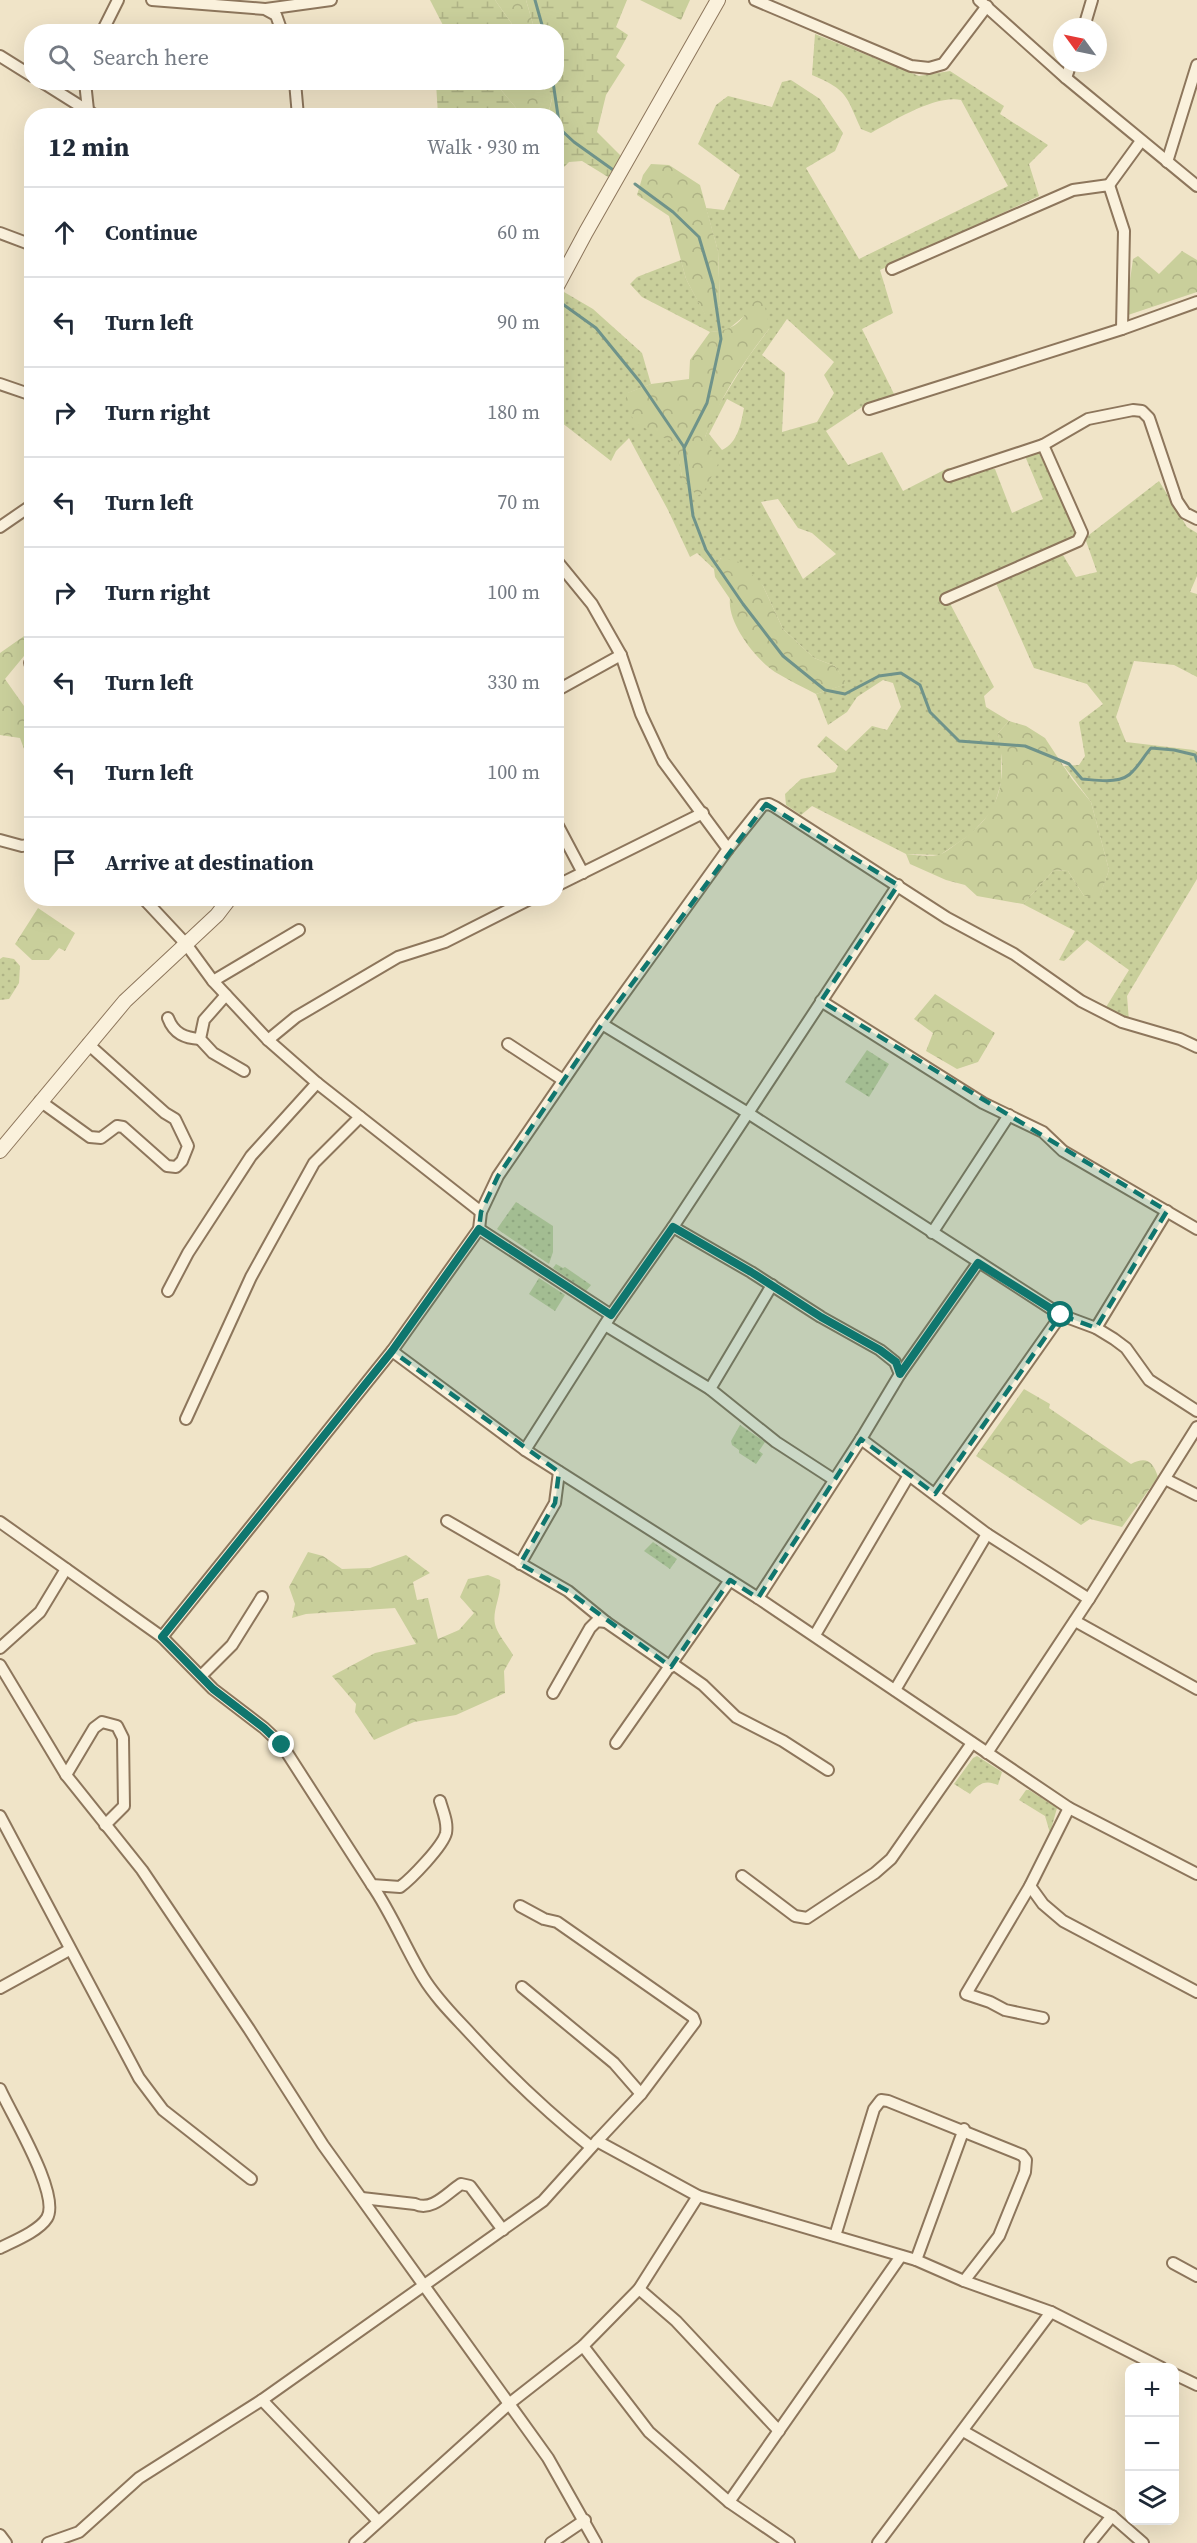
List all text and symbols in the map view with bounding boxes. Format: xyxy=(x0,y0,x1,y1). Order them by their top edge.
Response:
north arrow xyxy=(1053,18,1107,72)
search box xyxy=(24,24,564,90)
icon: search xyxy=(45,41,78,74)
text: Search here xyxy=(93,42,209,72)
text: 12 min xyxy=(48,129,130,165)
text: Walk · 930 m xyxy=(427,133,540,161)
icon: ahead xyxy=(48,216,81,249)
text: Continue xyxy=(105,217,198,247)
text: 60 m xyxy=(497,218,540,246)
icon: left xyxy=(48,306,81,339)
text: Turn left xyxy=(105,307,193,337)
text: 90 m xyxy=(497,308,540,336)
icon: right xyxy=(48,396,81,429)
text: Turn right xyxy=(105,397,210,427)
text: 180 m xyxy=(487,398,540,426)
icon: left xyxy=(48,486,81,519)
text: Turn left xyxy=(105,487,193,517)
text: 70 m xyxy=(497,488,540,516)
icon: right xyxy=(48,576,81,609)
text: Turn right xyxy=(105,577,210,607)
text: 100 m xyxy=(487,578,540,606)
icon: left xyxy=(48,666,81,699)
text: Turn left xyxy=(105,667,193,697)
text: 330 m xyxy=(487,668,540,696)
icon: left xyxy=(48,756,81,789)
text: Turn left xyxy=(105,757,193,787)
text: 100 m xyxy=(487,758,540,786)
icon: arrive xyxy=(48,846,81,879)
text: Arrive at destination xyxy=(105,847,314,877)
route start xyxy=(1047,1301,1073,1327)
route end xyxy=(268,1731,294,1757)
map controls xyxy=(1125,2363,1179,2525)
button: + xyxy=(1125,2363,1179,2417)
button: − xyxy=(1125,2417,1179,2471)
button: layers xyxy=(1125,2471,1179,2525)

